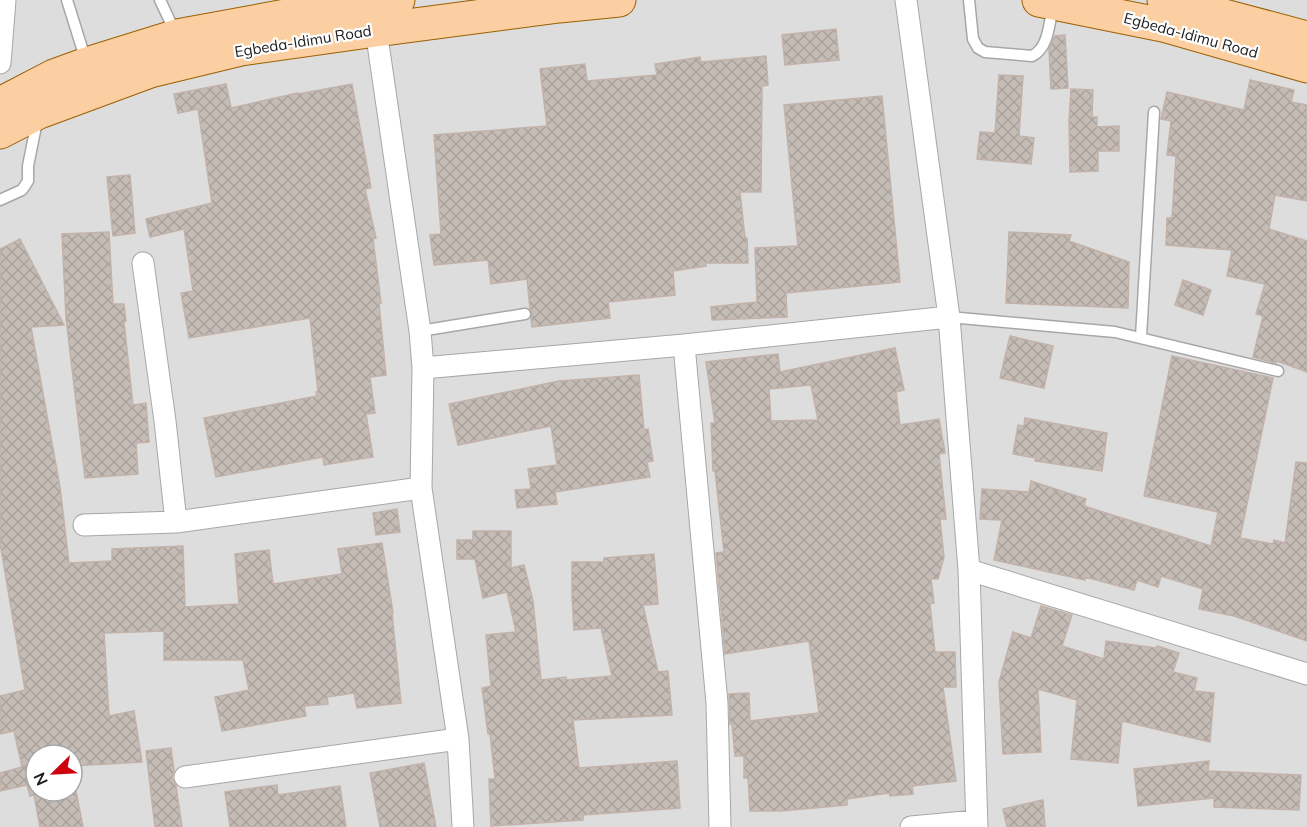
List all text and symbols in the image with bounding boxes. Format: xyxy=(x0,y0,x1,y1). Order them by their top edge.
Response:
street label: Egbeda-Idimu Road xyxy=(1122,8,1260,62)
street label: Egbeda-Idimu Road xyxy=(233,21,373,61)
north arrow xyxy=(24,743,84,803)
text: N xyxy=(29,770,52,789)

